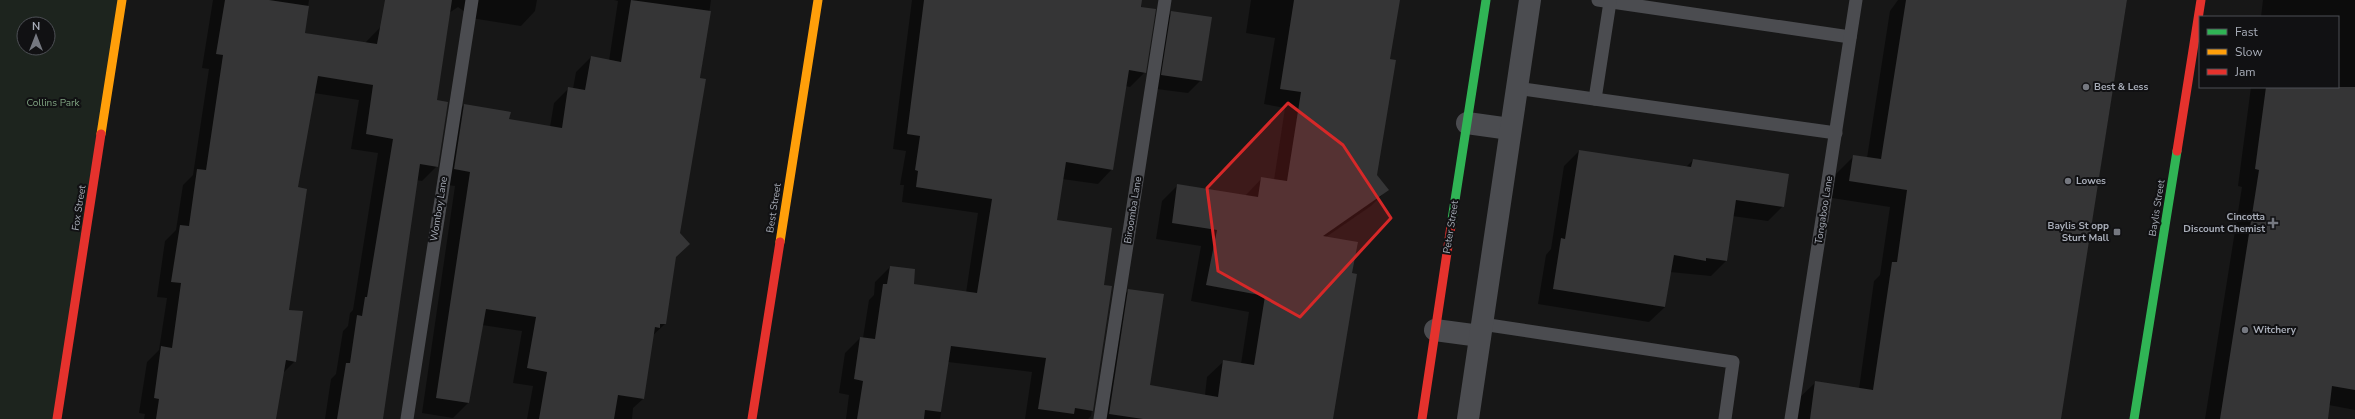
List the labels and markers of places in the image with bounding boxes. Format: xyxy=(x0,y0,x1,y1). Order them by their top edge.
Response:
place label: Best & Less xyxy=(2094,80,2149,94)
marker: Best & Less xyxy=(2081,82,2091,92)
place label: Lowes xyxy=(2076,174,2106,188)
marker: Lowes xyxy=(2063,176,2073,186)
place label: Cincotta Discount Chemist xyxy=(2183,210,2265,236)
marker: Cincotta Discount Chemist xyxy=(2268,218,2278,228)
place label: Baylis St opp Sturt Mall xyxy=(2048,219,2110,245)
marker: Baylis St opp Sturt Mall xyxy=(2112,227,2122,237)
place label: Witchery xyxy=(2253,323,2297,337)
marker: Witchery xyxy=(2240,325,2250,335)

